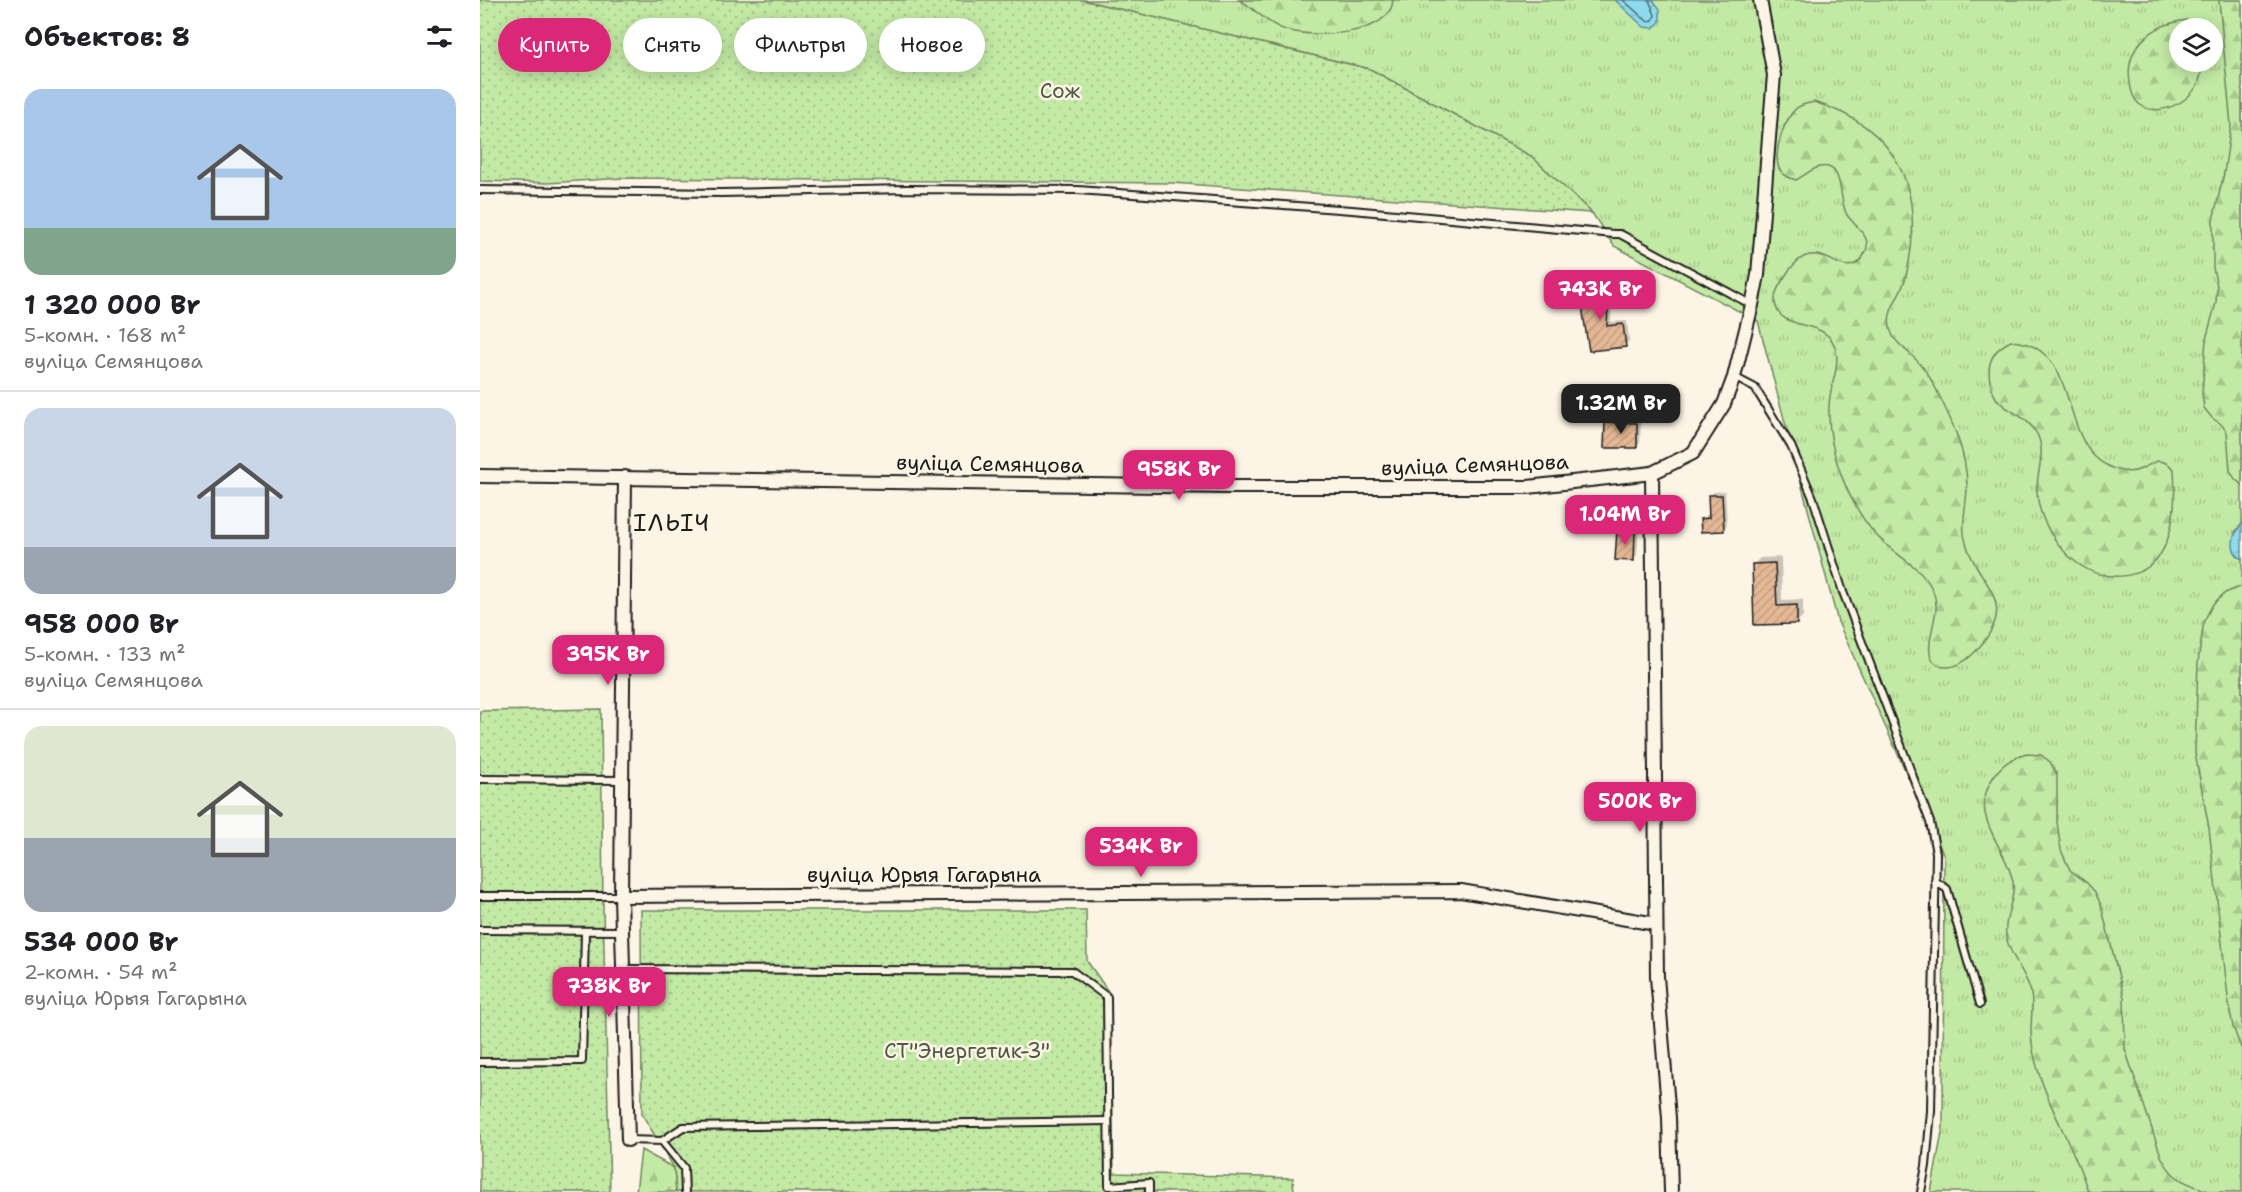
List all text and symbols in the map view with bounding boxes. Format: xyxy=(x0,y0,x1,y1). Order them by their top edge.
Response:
chip: Купить xyxy=(498,18,611,72)
chip: Снять xyxy=(623,18,722,72)
chip: Фильтры xyxy=(734,18,867,72)
chip: Новое xyxy=(879,18,985,72)
map controls xyxy=(2169,18,2223,72)
button: layers xyxy=(2169,18,2223,72)
text: Объектов: 8 xyxy=(24,19,190,54)
icon: filters xyxy=(423,20,456,53)
park label: Сож xyxy=(1040,77,1081,105)
icon: home xyxy=(186,128,294,236)
pin: 743K Br xyxy=(1545,270,1655,321)
text: 743K Br xyxy=(1558,276,1642,302)
text: 1 320 000 Br xyxy=(24,287,200,322)
text: 5-комн. · 168 m² xyxy=(24,322,186,348)
text: вуліца Семянцова xyxy=(24,348,203,374)
pin: 1.32M Br xyxy=(1559,384,1683,435)
text: 1.32M Br xyxy=(1575,390,1667,416)
icon: home xyxy=(186,447,294,555)
street label: вуліца Семянцова xyxy=(896,448,1084,480)
street label: вуліца Семянцова xyxy=(1381,448,1569,482)
pin: 958K Br xyxy=(1124,450,1234,501)
text: 958K Br xyxy=(1137,456,1221,482)
pin: 1.04M Br xyxy=(1563,495,1687,546)
text: 1.04M Br xyxy=(1579,501,1671,527)
district label: ІЛЬІЧ xyxy=(633,507,711,539)
text: 958 000 Br xyxy=(24,606,179,641)
pin: 395K Br xyxy=(553,635,663,686)
text: 5-комн. · 133 m² xyxy=(24,641,186,667)
text: 395K Br xyxy=(566,641,650,667)
text: вуліца Семянцова xyxy=(24,667,203,693)
icon: home xyxy=(186,765,294,873)
pin: 500K Br xyxy=(1585,782,1695,833)
text: 500K Br xyxy=(1598,788,1682,814)
pin: 534K Br xyxy=(1086,827,1196,878)
text: 534K Br xyxy=(1099,833,1183,859)
street label: вуліца Юрыя Гагарына xyxy=(807,861,1041,889)
text: 534 000 Br xyxy=(24,924,179,959)
text: 2-комн. · 54 m² xyxy=(24,959,178,985)
pin: 738K Br xyxy=(554,967,664,1018)
text: 738K Br xyxy=(567,973,651,999)
text: вуліца Юрыя Гагарына xyxy=(24,985,247,1011)
park label: СТ"Энергетик-3" xyxy=(884,1037,1050,1065)

